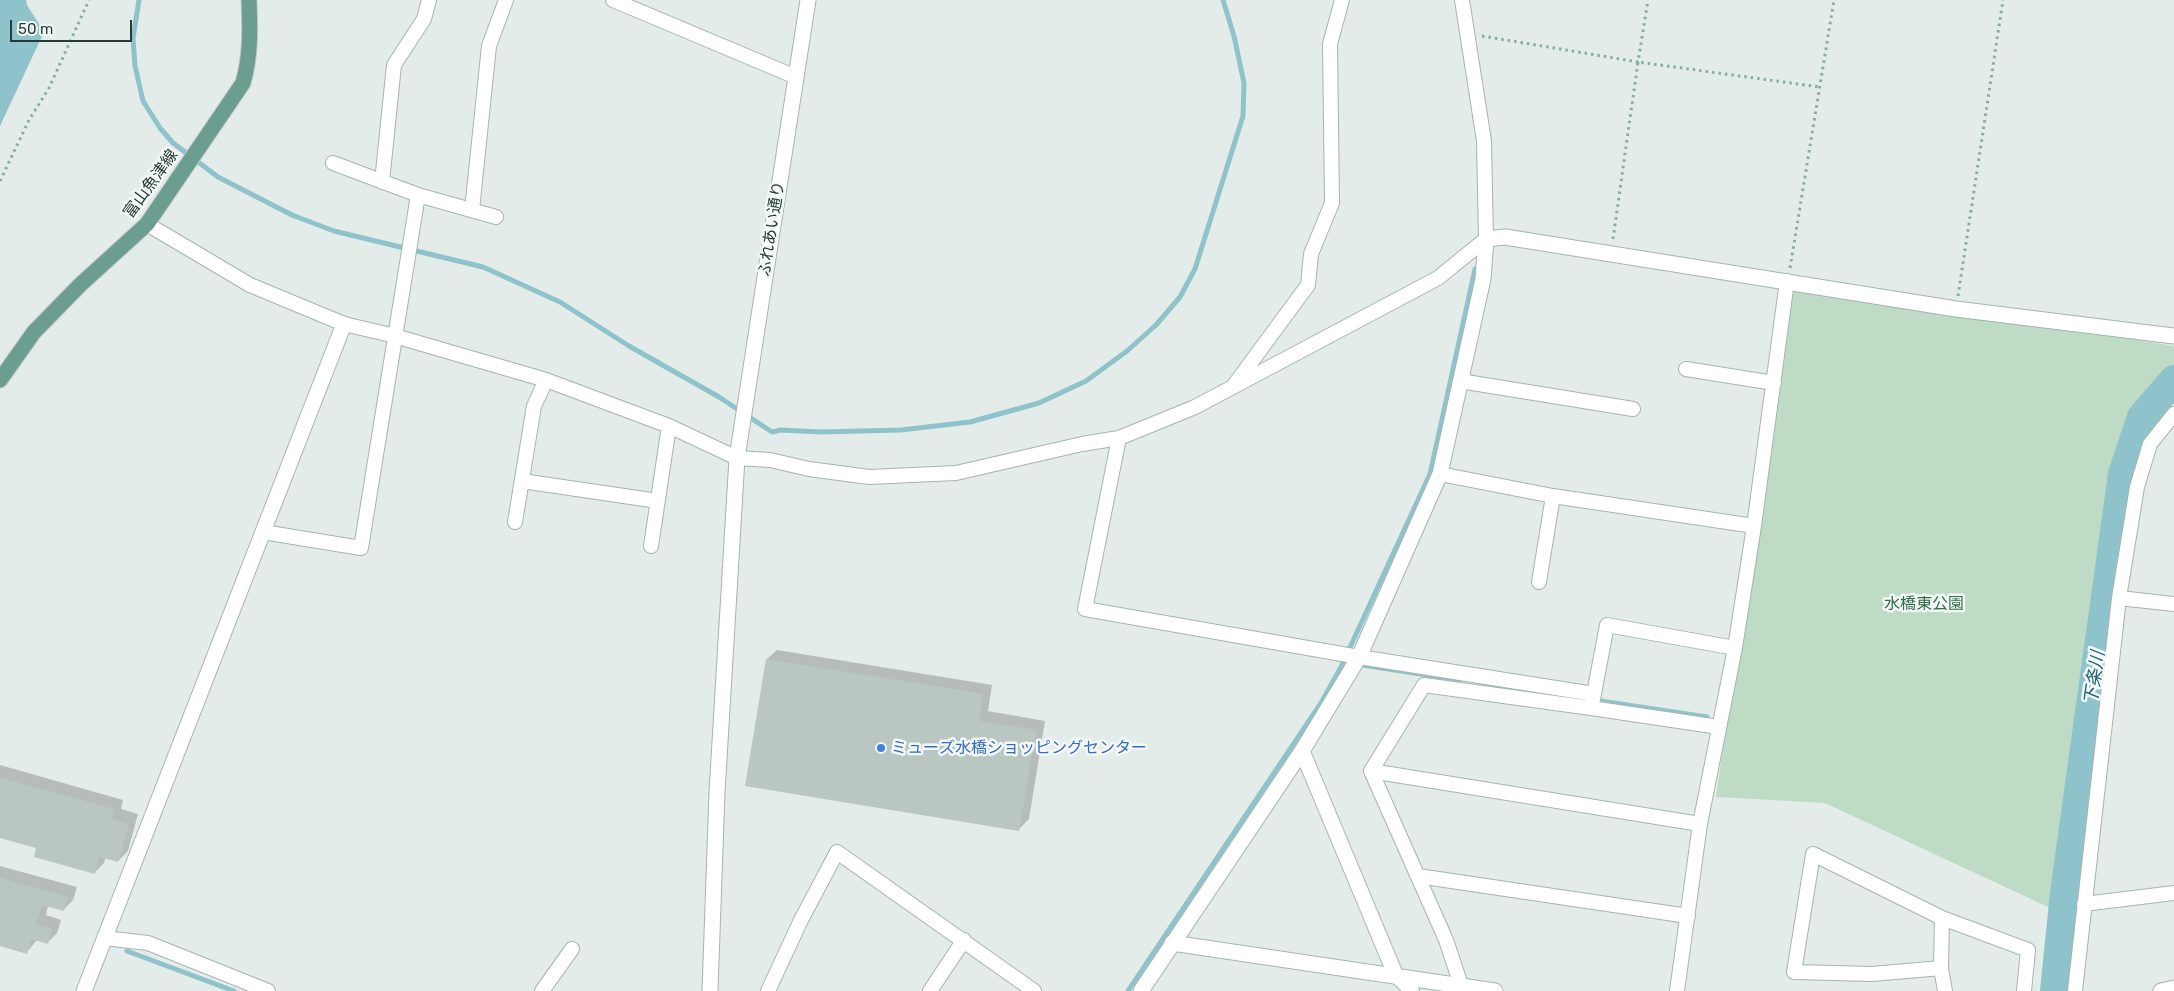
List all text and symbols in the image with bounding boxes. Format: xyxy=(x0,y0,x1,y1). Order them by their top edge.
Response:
scale bar xyxy=(12,10,135,42)
text: 50 m xyxy=(18,20,53,38)
street label: 富山魚津線 xyxy=(120,146,182,222)
street label: ふれあい通り xyxy=(755,180,789,278)
park label: 水橋東公園 xyxy=(1884,594,1964,614)
water label: 下条川 xyxy=(2081,650,2109,706)
place label: ミューズ水橋ショッピングセンター xyxy=(891,738,1147,758)
marker: ミューズ水橋ショッピングセンター xyxy=(875,742,887,754)

